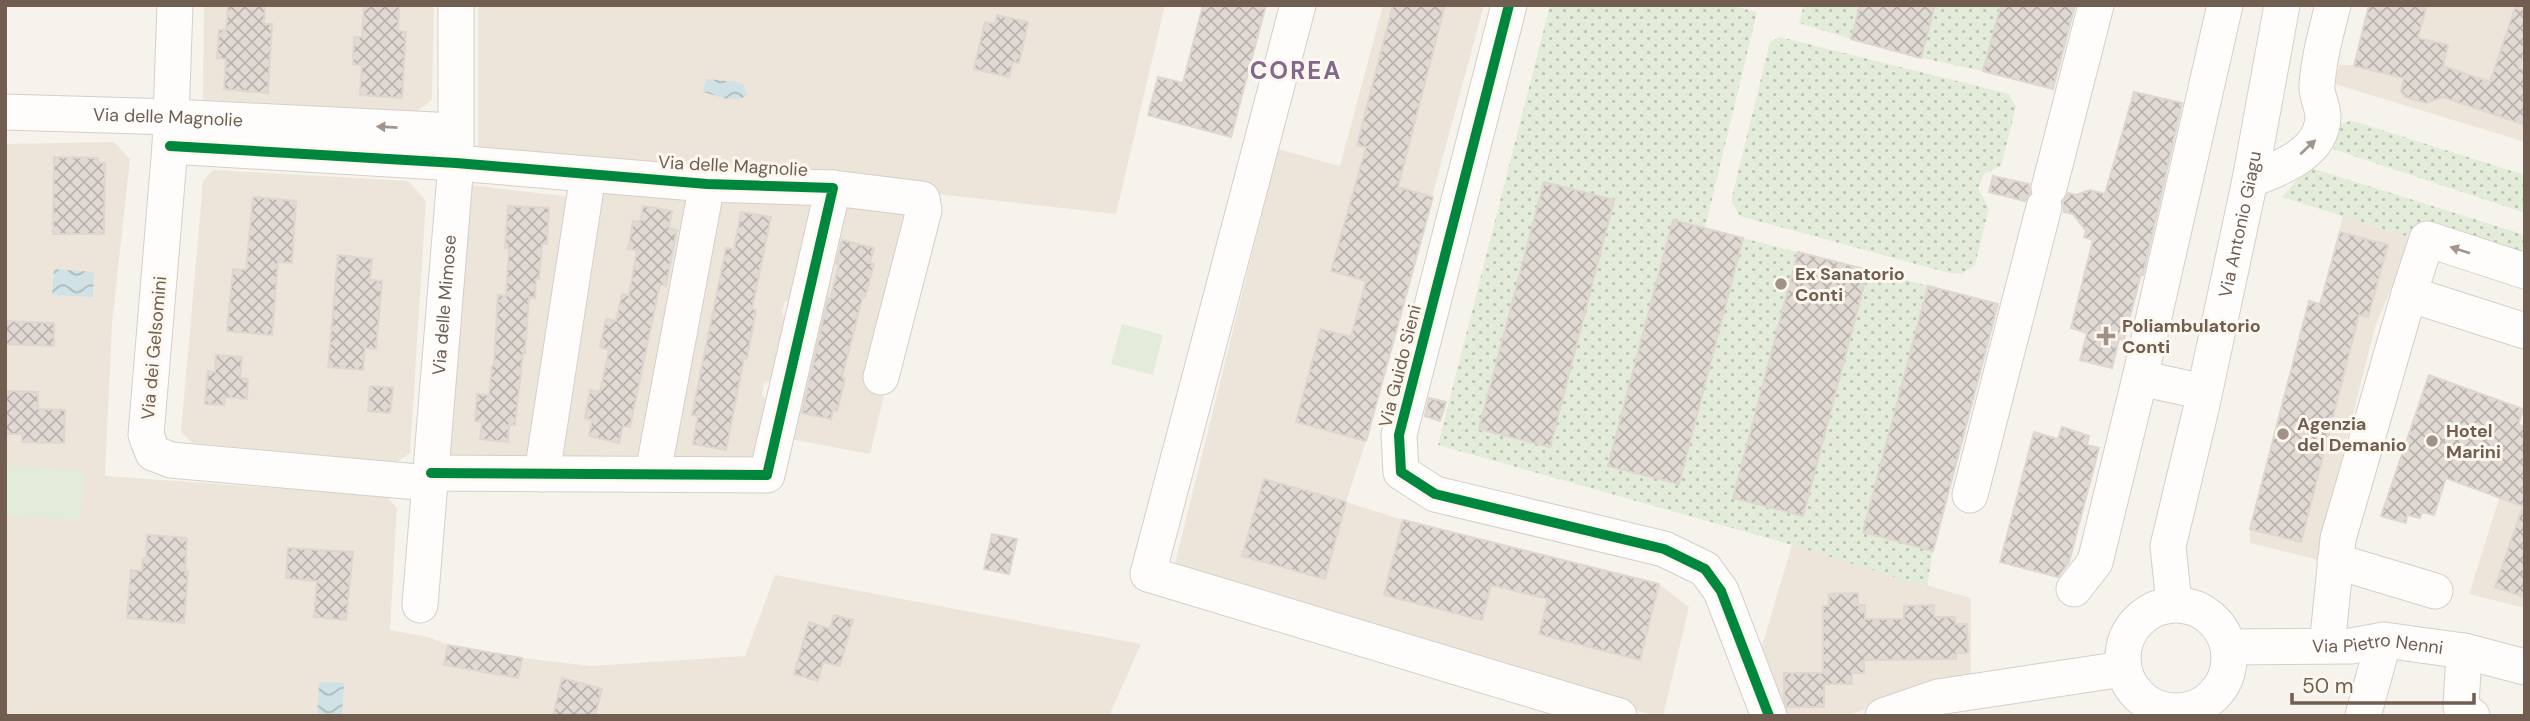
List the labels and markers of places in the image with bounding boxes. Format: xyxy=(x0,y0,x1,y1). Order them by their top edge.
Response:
place label: Ex Sanatorio Conti xyxy=(1795,262,1905,307)
marker: Ex Sanatorio Conti xyxy=(1773,276,1789,292)
place label: Poliambulatorio Conti xyxy=(2122,314,2261,359)
marker: Poliambulatorio Conti xyxy=(2096,326,2116,346)
place label: Agenzia del Demanio xyxy=(2297,412,2407,457)
place label: Hotel Marini xyxy=(2446,419,2501,464)
marker: Agenzia del Demanio xyxy=(2275,426,2291,442)
marker: Hotel Marini xyxy=(2424,433,2440,449)

